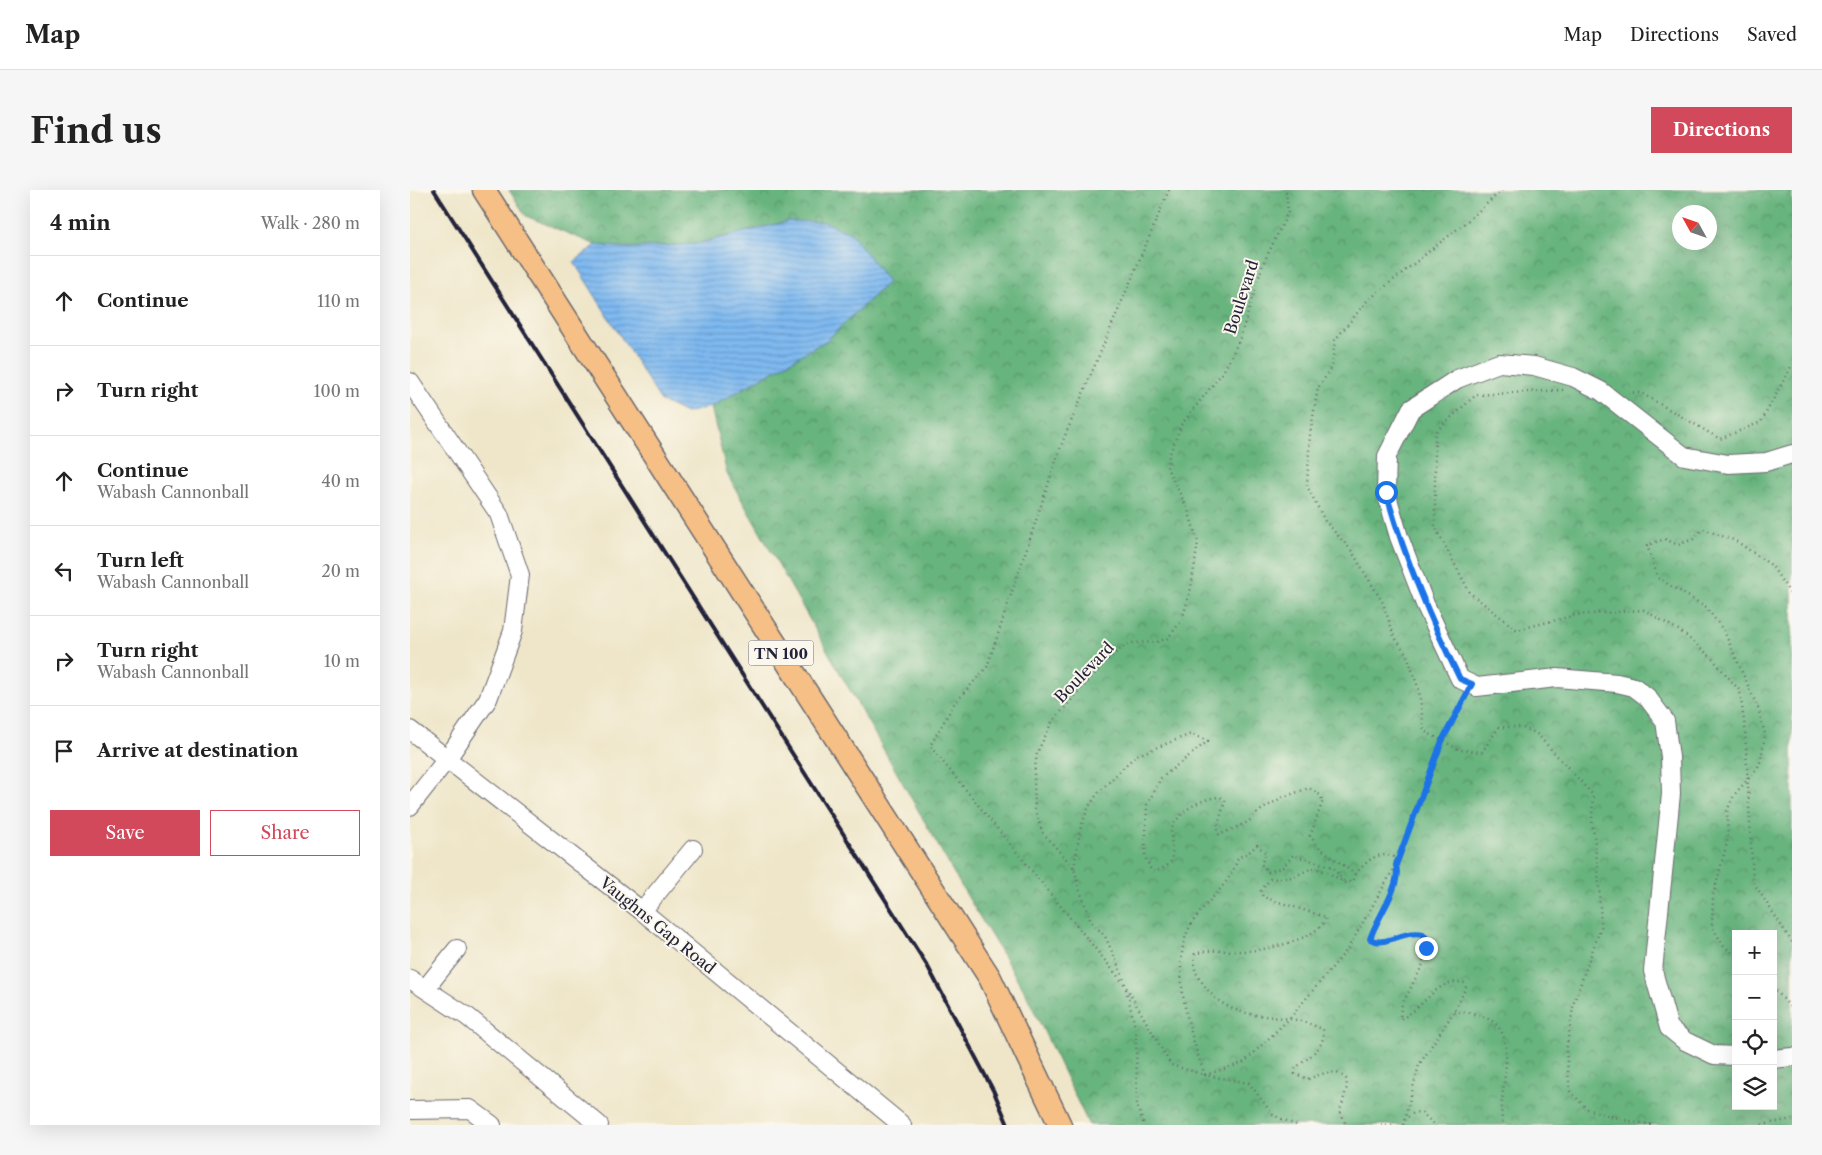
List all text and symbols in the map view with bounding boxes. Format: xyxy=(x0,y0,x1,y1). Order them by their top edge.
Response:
text: Map xyxy=(25,20,80,49)
text: Map xyxy=(1563,24,1602,46)
text: Directions xyxy=(1630,24,1719,46)
text: Saved xyxy=(1747,24,1797,46)
button: Directions xyxy=(1651,107,1792,153)
text: Find us xyxy=(30,109,162,152)
north arrow xyxy=(1672,205,1717,250)
text: 4 min xyxy=(50,210,111,235)
text: Walk · 280 m xyxy=(261,213,360,233)
street label: Boulevard xyxy=(1220,257,1263,337)
icon: ahead xyxy=(50,287,78,315)
text: Continue xyxy=(97,289,189,312)
text: 110 m xyxy=(317,291,360,311)
icon: right xyxy=(50,377,78,405)
text: Turn right xyxy=(97,379,198,402)
text: 100 m xyxy=(314,381,360,401)
text: Continue xyxy=(97,459,189,482)
icon: ahead xyxy=(50,467,78,495)
text: 40 m xyxy=(321,471,360,491)
route start xyxy=(1375,481,1398,504)
text: Wabash Cannonball xyxy=(97,482,249,502)
text: Turn left xyxy=(97,549,184,572)
icon: left xyxy=(50,557,78,585)
text: 20 m xyxy=(321,561,360,581)
text: Wabash Cannonball xyxy=(97,572,249,592)
street label: Boulevard xyxy=(1050,637,1118,707)
text: Turn right xyxy=(97,639,198,662)
road number: TN 100 xyxy=(748,640,814,666)
icon: right xyxy=(50,647,78,675)
text: 10 m xyxy=(324,651,360,671)
text: Wabash Cannonball xyxy=(97,662,249,682)
icon: arrive xyxy=(50,737,78,765)
text: Arrive at destination xyxy=(97,739,298,762)
button: Save xyxy=(50,810,200,856)
button: Share xyxy=(210,810,360,856)
street label: Vaughns Gap Road xyxy=(595,872,720,978)
map controls xyxy=(1732,930,1777,1110)
button: + xyxy=(1732,930,1777,975)
route end xyxy=(1415,937,1438,960)
button: − xyxy=(1732,975,1777,1020)
button: locate xyxy=(1732,1020,1777,1065)
button: layers xyxy=(1732,1065,1777,1110)

